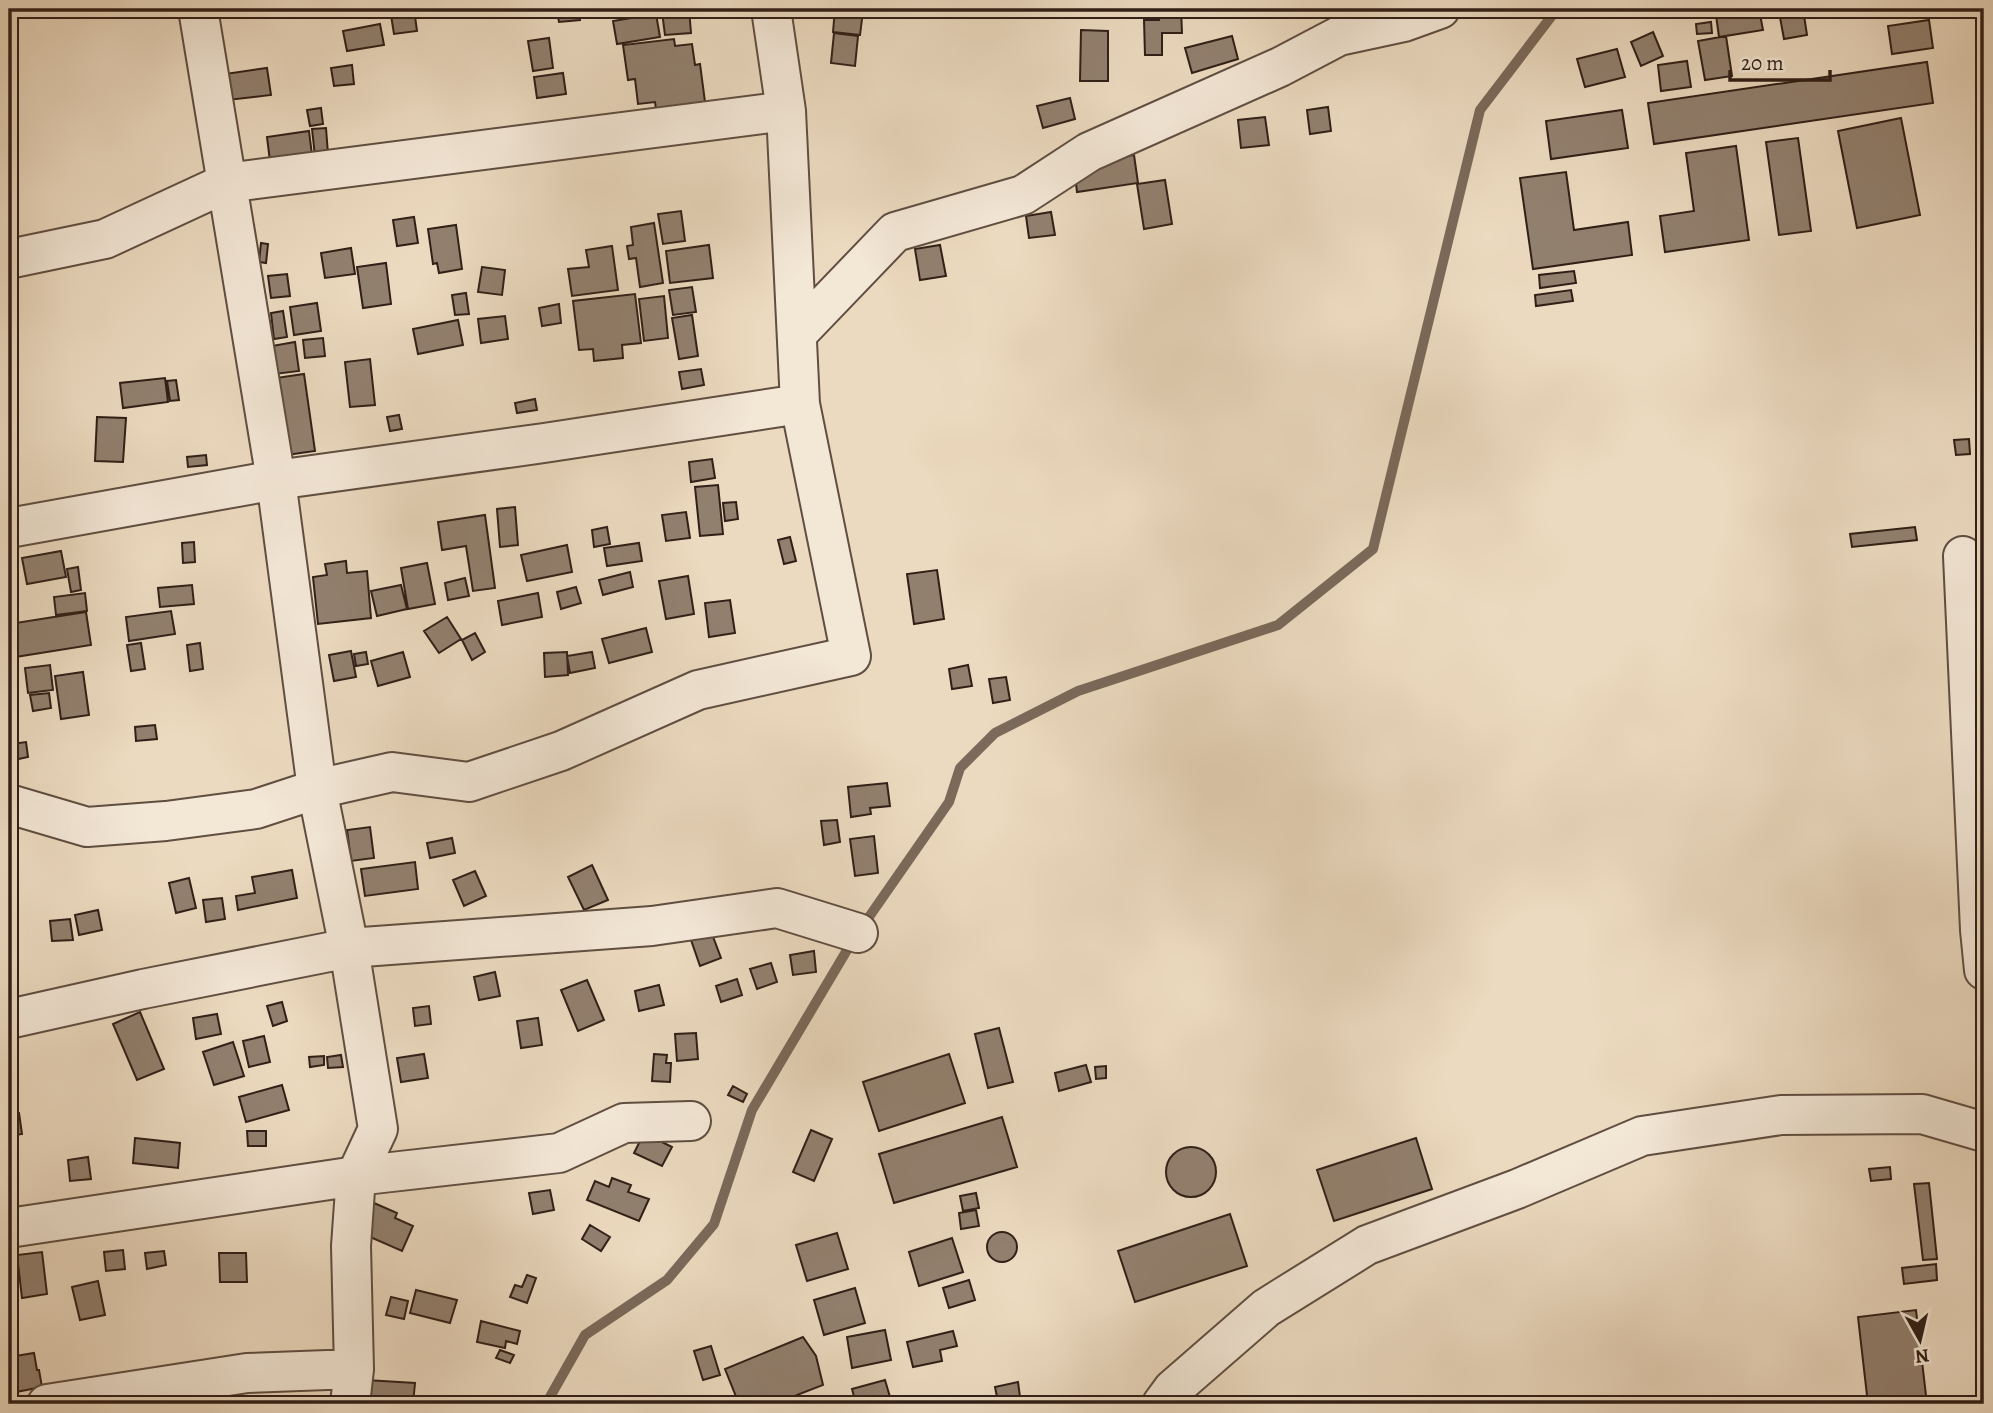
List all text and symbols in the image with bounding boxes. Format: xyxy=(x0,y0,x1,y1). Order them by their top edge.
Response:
scale bar xyxy=(1730,38,1830,82)
text: 20 m xyxy=(1741,49,1784,77)
north arrow xyxy=(1884,1304,1954,1374)
text: N xyxy=(1913,1342,1931,1370)

